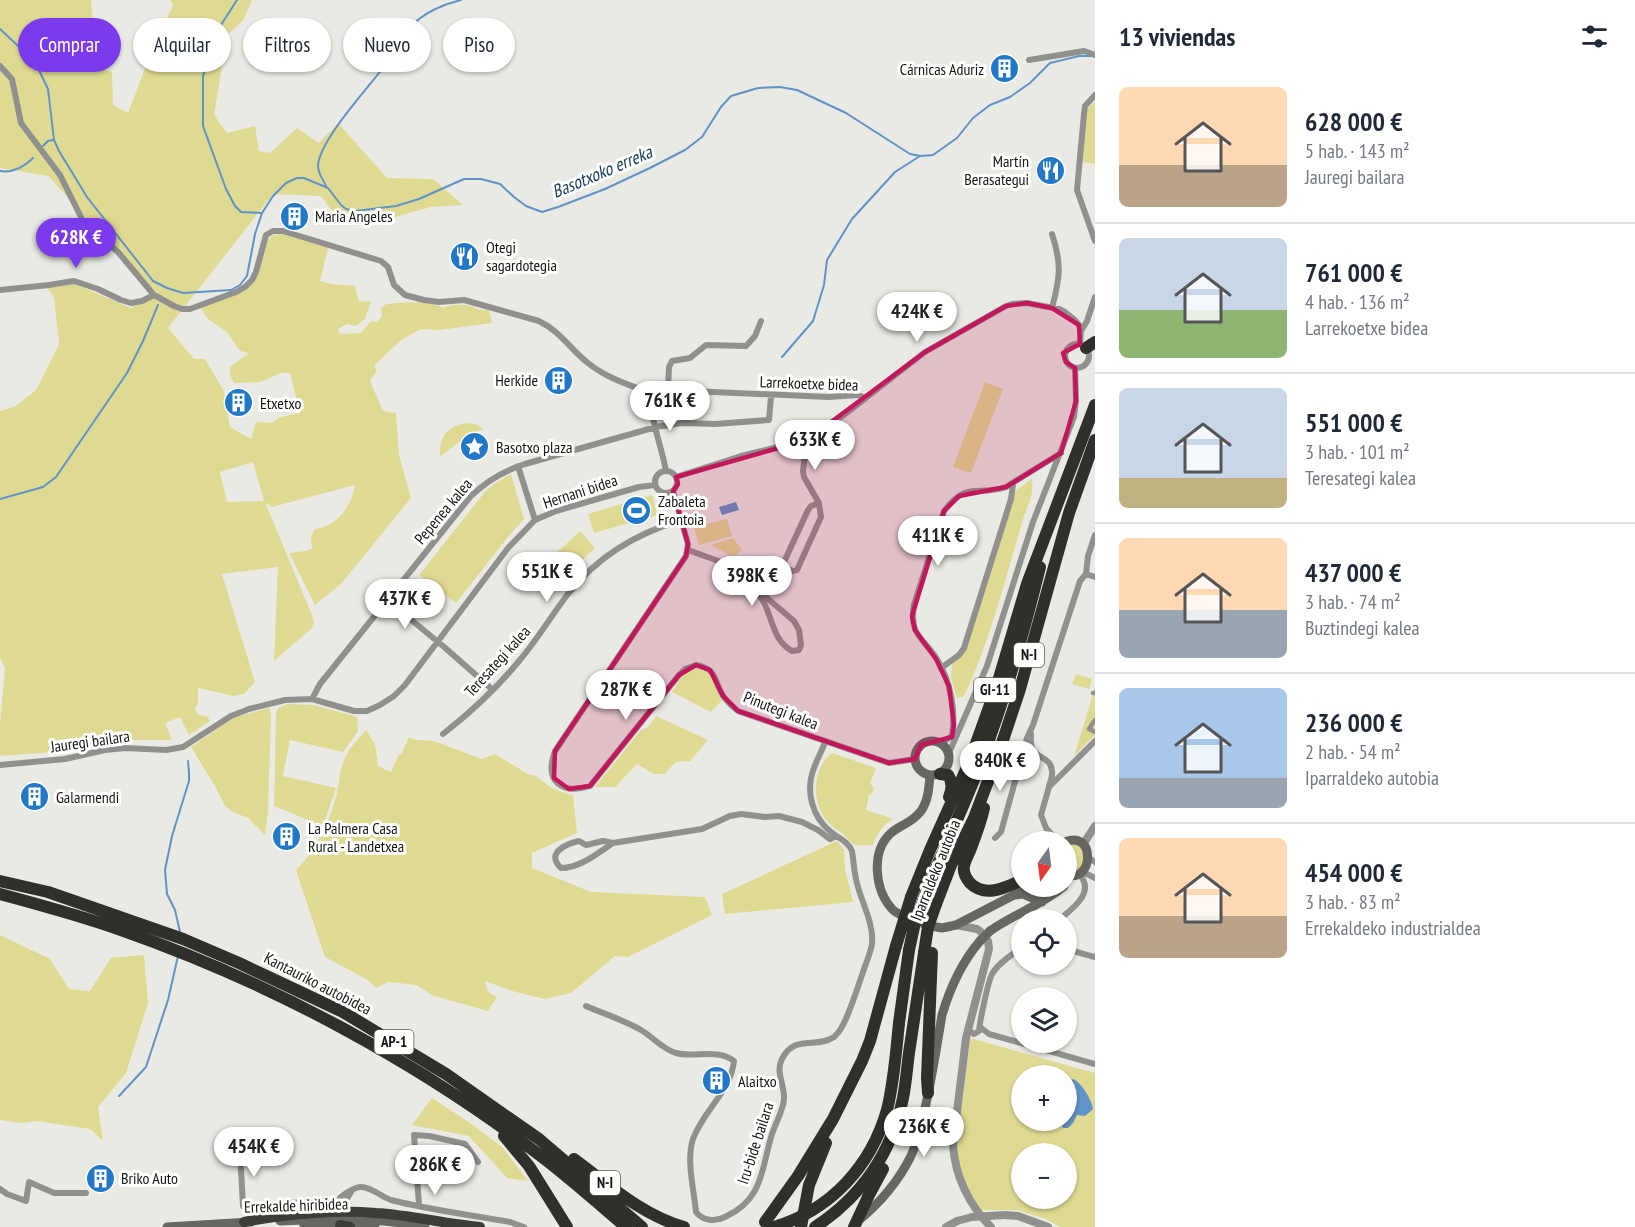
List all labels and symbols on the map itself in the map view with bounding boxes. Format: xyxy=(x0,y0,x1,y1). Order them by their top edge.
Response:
building icon: Cárnicas Aduriz xyxy=(989,53,1021,85)
place label: Cárnicas Aduriz xyxy=(900,59,984,79)
water label: Basotxoko erreka xyxy=(548,140,656,203)
place label: Martín Berasategui xyxy=(964,151,1029,189)
restaurant icon: Martín Berasategui xyxy=(1034,154,1066,186)
building icon: Maria Angeles xyxy=(278,200,310,232)
place label: Maria Angeles xyxy=(315,206,393,226)
pin: 628K € xyxy=(27,218,125,269)
place label: Otegi sagardotegia xyxy=(486,237,557,275)
restaurant icon: Otegi sagardotegia xyxy=(449,240,481,272)
pin: 424K € xyxy=(868,292,966,343)
building icon: Herkide xyxy=(543,364,575,396)
place label: Herkide xyxy=(495,370,538,390)
street label: Larrekoetxe bidea xyxy=(759,371,859,395)
pin: 761K € xyxy=(621,381,719,432)
building icon: Etxetxo xyxy=(223,387,255,419)
place label: Etxetxo xyxy=(260,393,301,413)
pin: 633K € xyxy=(766,420,864,471)
place icon: Basotxo plaza xyxy=(459,431,491,463)
place label: Basotxo plaza xyxy=(496,437,572,457)
street label: Hernani bidea xyxy=(540,470,620,512)
street label: Pepenea kalea xyxy=(410,474,476,548)
place label: Zabaleta Frontoia xyxy=(658,491,706,529)
sports icon: Zabaleta Frontoia xyxy=(621,494,653,526)
pin: 411K € xyxy=(889,516,987,567)
pin: 551K € xyxy=(498,552,596,603)
pin: 398K € xyxy=(703,556,801,607)
pin: 437K € xyxy=(356,579,454,630)
street label: Teresategi kalea xyxy=(460,621,534,701)
road number: N-I xyxy=(1014,643,1044,667)
pin: 287K € xyxy=(577,670,675,721)
road number: GI-11 xyxy=(974,678,1016,702)
street label: Pinutegi kalea xyxy=(741,687,821,733)
street label: Jauregi bailara xyxy=(48,726,131,757)
pin: 840K € xyxy=(951,741,1049,792)
building icon: Galarmendi xyxy=(19,781,51,813)
place label: Galarmendi xyxy=(56,787,119,807)
street label: Iparraldeko autobia xyxy=(906,817,964,923)
place label: La Palmera Casa Rural - Landetxea xyxy=(308,818,404,856)
building icon: La Palmera Casa Rural - Landetxea xyxy=(271,821,303,853)
north arrow xyxy=(1011,831,1077,897)
street label: Kantauriko autobidea xyxy=(261,947,375,1019)
road number: AP-1 xyxy=(374,1030,414,1054)
building icon: Alaitxo xyxy=(701,1065,733,1097)
place label: Alaitxo xyxy=(738,1071,777,1091)
street label: Iru-bide bailara xyxy=(732,1100,778,1186)
pin: 236K € xyxy=(875,1107,973,1158)
pin: 454K € xyxy=(205,1127,303,1178)
pin: 286K € xyxy=(386,1145,484,1196)
building icon: Briko Auto xyxy=(84,1162,116,1194)
place label: Briko Auto xyxy=(121,1168,178,1188)
road number: N-I xyxy=(590,1171,620,1195)
street label: Errekalde hiribidea xyxy=(244,1193,348,1217)

